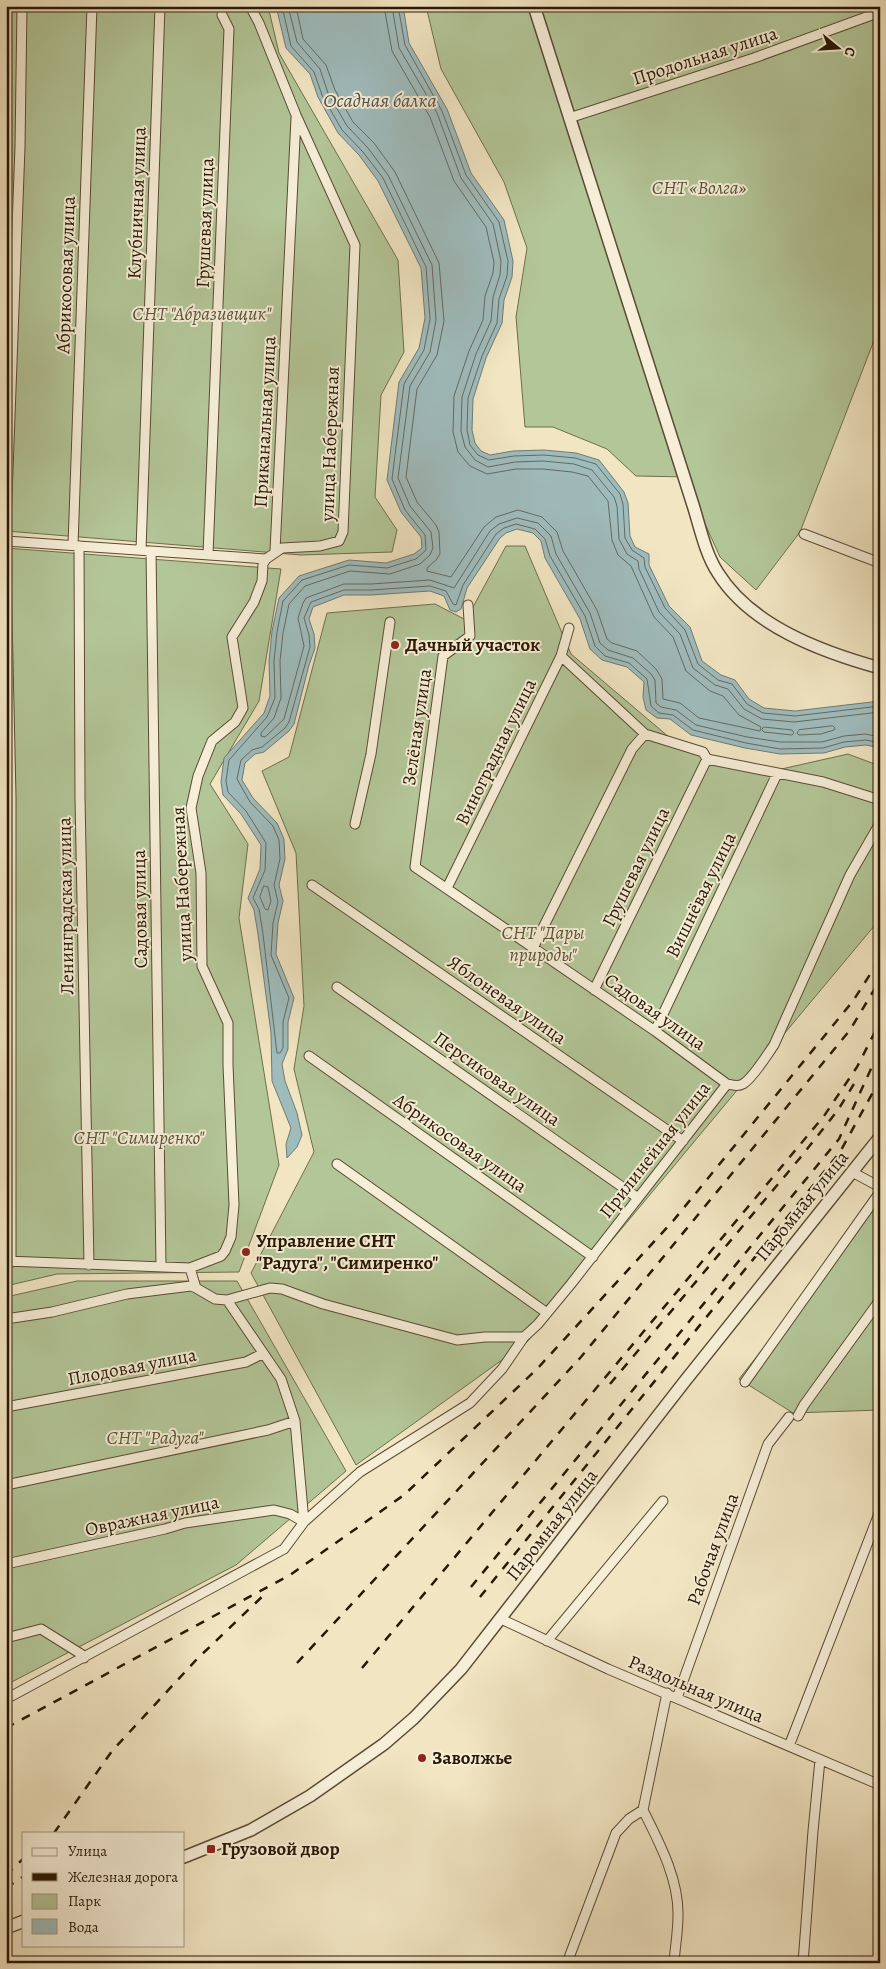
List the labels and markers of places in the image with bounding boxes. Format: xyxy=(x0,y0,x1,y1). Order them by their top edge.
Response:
place label: Дачный участок xyxy=(405,632,540,658)
marker: Дачный участок xyxy=(389,639,401,651)
place label: Управление СНТ "Радуга", "Симиренко" xyxy=(256,1228,438,1276)
marker: Управление СНТ "Радуга", "Симиренко" xyxy=(240,1246,252,1258)
place label: Заволжье xyxy=(432,1745,513,1771)
marker: Заволжье xyxy=(416,1752,428,1764)
place label: Грузовой двор xyxy=(221,1836,340,1862)
marker: Грузовой двор xyxy=(205,1843,217,1855)

